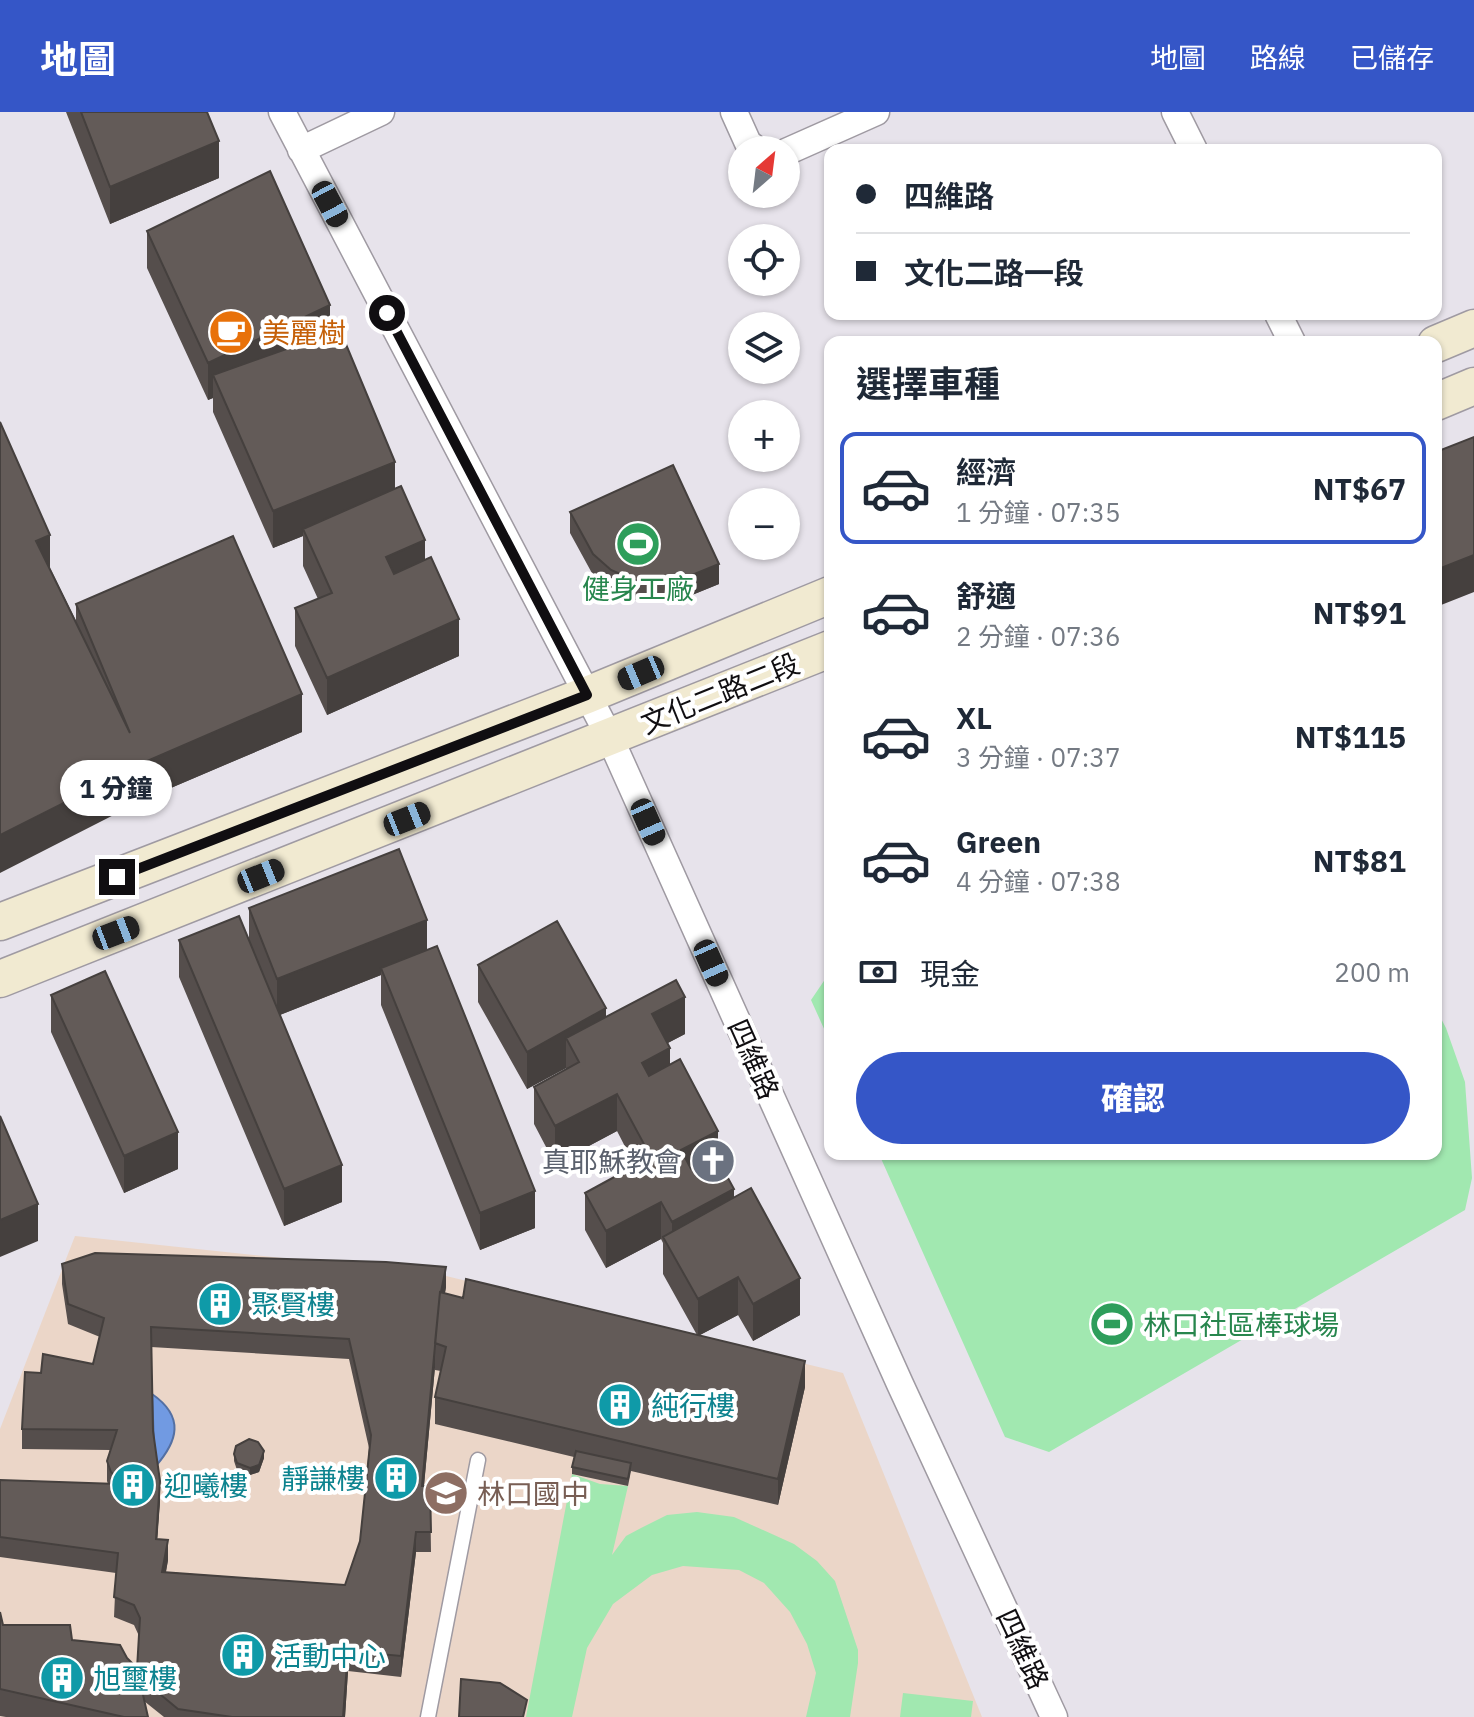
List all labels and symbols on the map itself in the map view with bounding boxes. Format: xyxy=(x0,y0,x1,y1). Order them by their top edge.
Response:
north arrow xyxy=(728,136,800,208)
car xyxy=(308,177,352,231)
route start xyxy=(369,295,405,331)
cafe icon: 美麗樹 xyxy=(207,308,255,356)
place label: 美麗樹 xyxy=(262,314,346,351)
sports icon: 健身工廠 xyxy=(614,520,662,568)
place label: 健身工廠 xyxy=(582,570,694,607)
street label: 文化二路二段 xyxy=(635,644,805,742)
car xyxy=(614,653,668,693)
callout: 1 分鐘 xyxy=(61,761,173,817)
car xyxy=(627,795,669,849)
car xyxy=(380,799,434,839)
car xyxy=(234,856,288,896)
route end xyxy=(99,859,135,895)
car xyxy=(89,913,143,953)
car xyxy=(690,936,732,990)
street label: 四維路 xyxy=(720,1013,788,1105)
church icon: 真耶穌教會 xyxy=(689,1137,737,1185)
place label: 真耶穌教會 xyxy=(542,1143,682,1180)
building icon: 聚賢樓 xyxy=(196,1280,244,1328)
place label: 聚賢樓 xyxy=(251,1286,335,1323)
sports icon: 林口社區棒球場 xyxy=(1088,1300,1136,1348)
place label: 林口社區棒球場 xyxy=(1143,1306,1339,1343)
building icon: 純行樓 xyxy=(596,1381,644,1429)
place label: 純行樓 xyxy=(651,1387,735,1424)
building icon: 靜謙樓 xyxy=(372,1454,420,1502)
place label: 靜謙樓 xyxy=(281,1460,365,1497)
building icon: 迎曦樓 xyxy=(109,1461,157,1509)
place label: 迎曦樓 xyxy=(164,1467,248,1504)
school or university icon: 林口國中 xyxy=(422,1469,470,1517)
place label: 林口國中 xyxy=(477,1475,589,1512)
street label: 四維路 xyxy=(988,1603,1058,1695)
building icon: 活動中心 xyxy=(219,1631,267,1679)
place label: 活動中心 xyxy=(274,1637,386,1674)
building icon: 旭璽樓 xyxy=(38,1654,86,1702)
place label: 旭璽樓 xyxy=(93,1660,177,1697)

